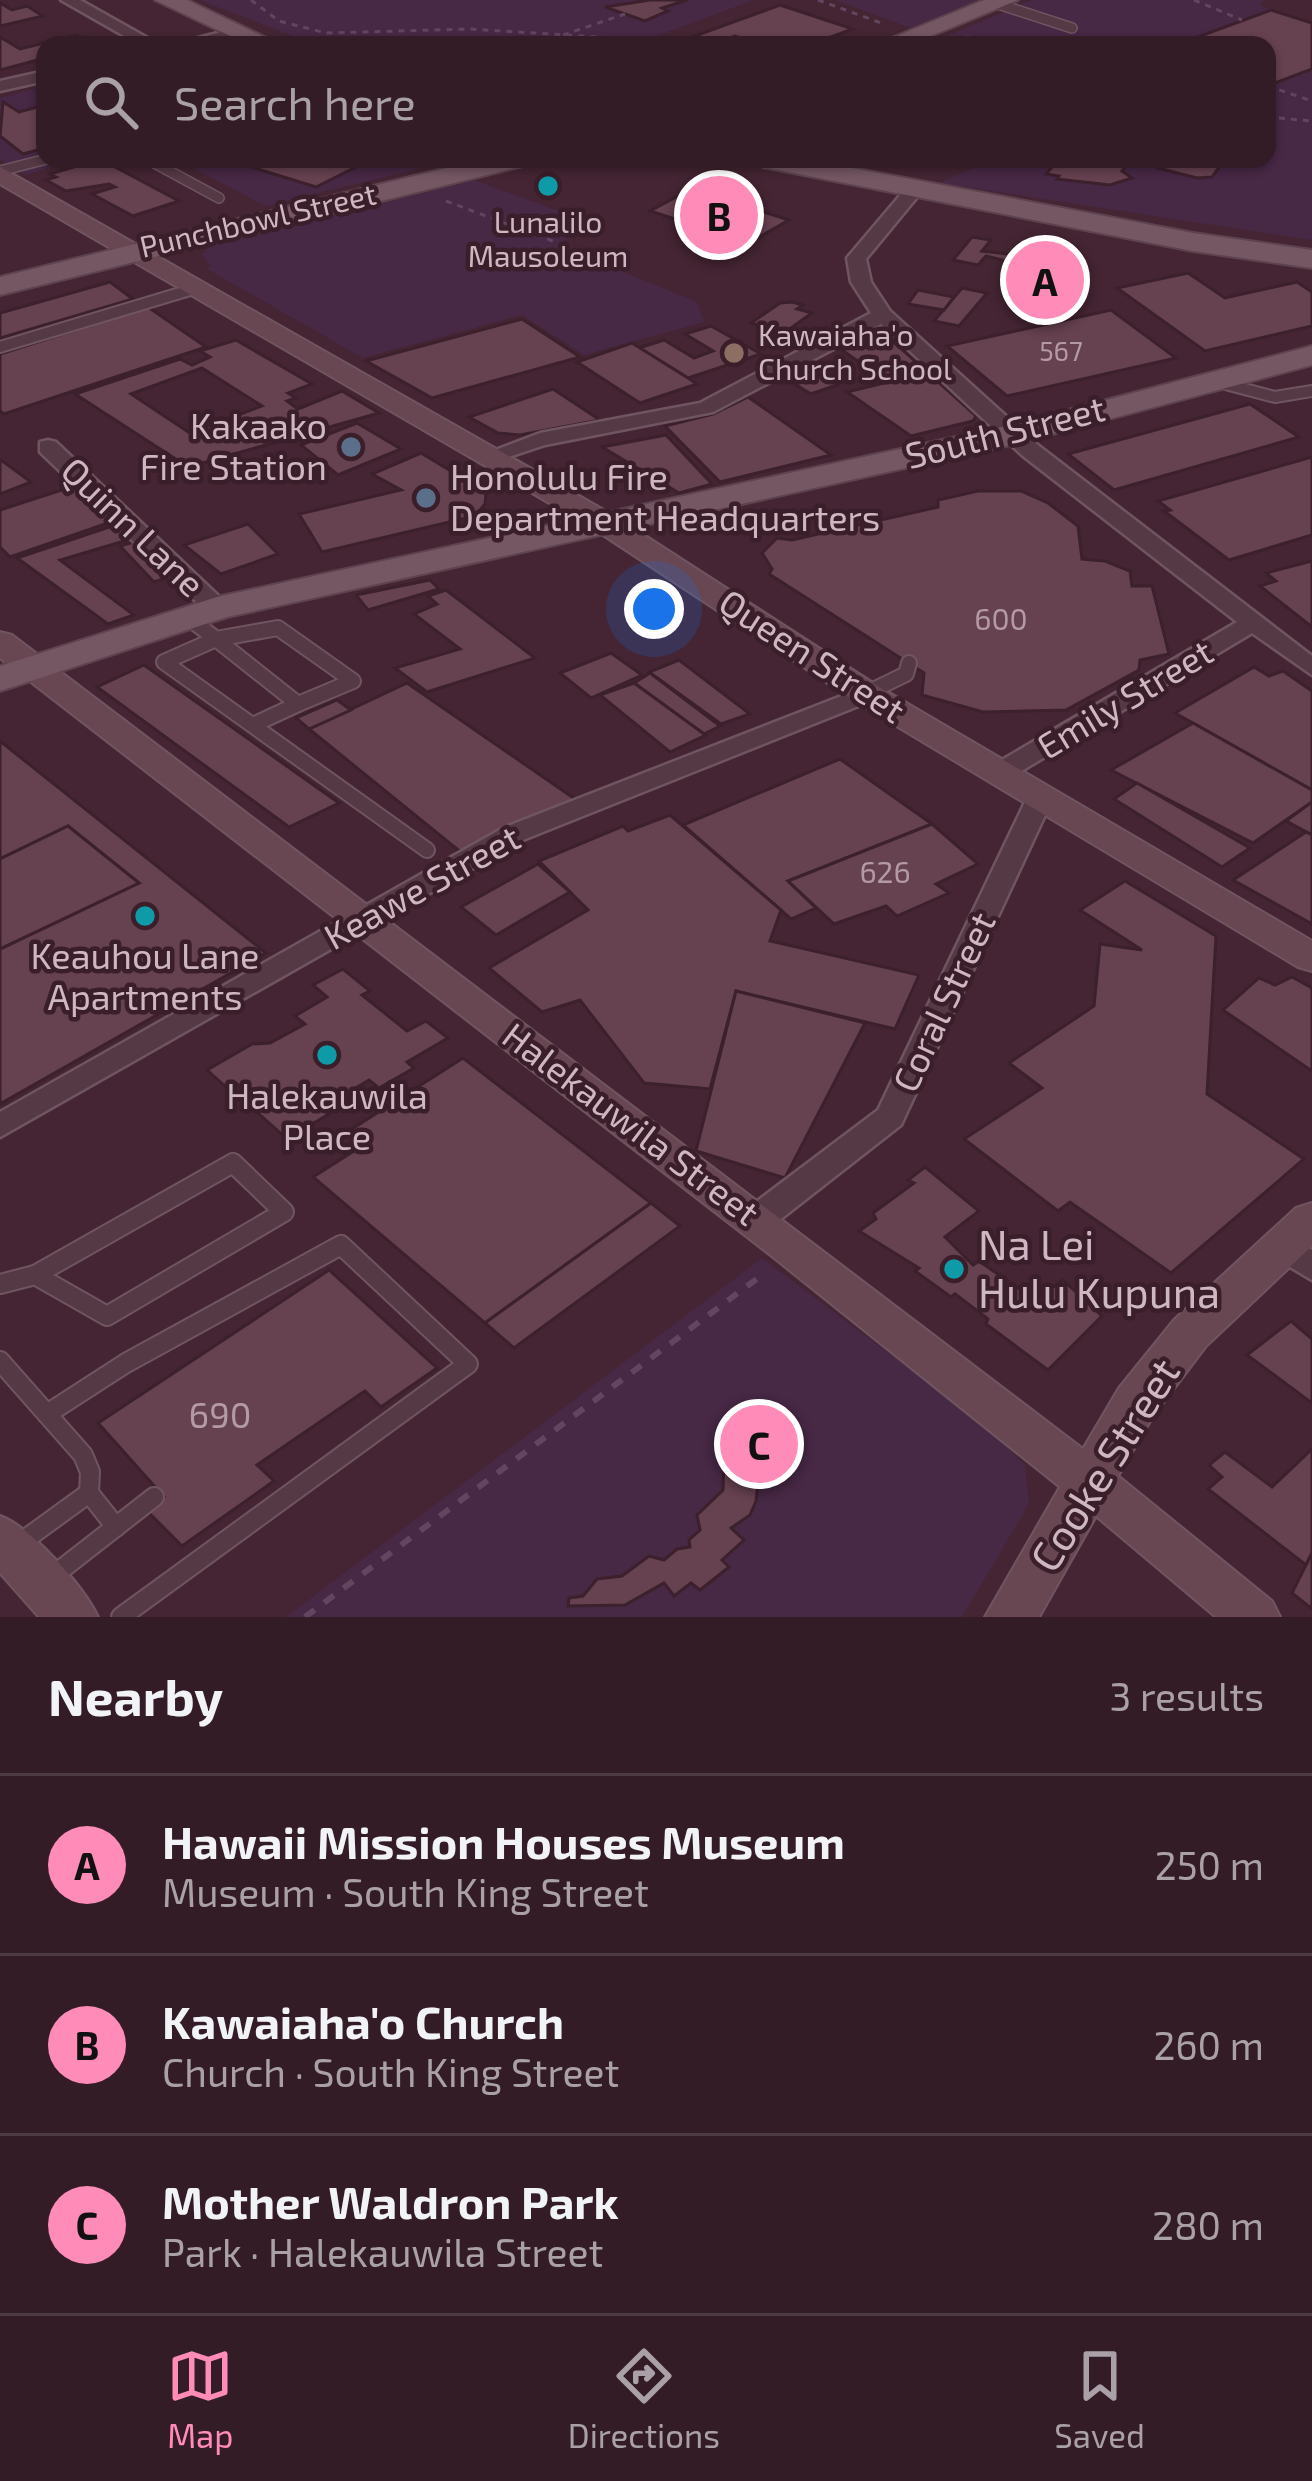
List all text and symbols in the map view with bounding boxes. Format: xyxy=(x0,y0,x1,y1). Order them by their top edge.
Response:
search box xyxy=(36,36,1276,168)
icon: search xyxy=(78,69,144,135)
text: Search here xyxy=(174,75,416,129)
pin: B xyxy=(680,170,758,260)
marker: Lunalilo Mausoleum xyxy=(535,173,561,199)
street label: Punchbowl Street xyxy=(136,174,379,264)
place label: Lunalilo Mausoleum xyxy=(468,203,628,273)
pin: A xyxy=(1006,235,1084,325)
place label: Kawaiaha'o Church School xyxy=(758,316,952,386)
house number: 567 xyxy=(1039,334,1083,366)
marker: Kawaiaha'o Church School xyxy=(721,340,747,366)
street label: South Street xyxy=(901,385,1109,476)
place label: Kakaako Fire Station xyxy=(140,403,327,487)
marker: Kakaako Fire Station xyxy=(338,434,364,460)
street label: Quinn Lane xyxy=(54,447,214,605)
place label: Honolulu Fire Department Headquarters xyxy=(450,454,880,538)
marker: Honolulu Fire Department Headquarters xyxy=(413,485,439,511)
your location xyxy=(624,579,684,639)
street label: Queen Street xyxy=(712,579,914,731)
house number: 600 xyxy=(974,600,1028,636)
street label: Emily Street xyxy=(1029,629,1220,767)
street label: Keawe Street xyxy=(316,814,527,957)
house number: 626 xyxy=(859,853,911,889)
marker: Keauhou Lane Apartments xyxy=(132,903,158,929)
street label: Coral Street xyxy=(882,905,1003,1098)
place label: Keauhou Lane Apartments xyxy=(31,933,259,1017)
street label: Halekauwila Street xyxy=(495,1012,768,1233)
marker: Halekauwila Place xyxy=(314,1042,340,1068)
place label: Halekauwila Place xyxy=(226,1073,428,1157)
place label: Na Lei Hulu Kupuna xyxy=(978,1218,1220,1316)
marker: Na Lei Hulu Kupuna xyxy=(941,1256,967,1282)
street label: Cooke Street xyxy=(1018,1348,1188,1579)
house number: 690 xyxy=(189,1392,251,1435)
pin: C xyxy=(720,1399,798,1489)
text: Nearby xyxy=(48,1665,223,1726)
text: 3 results xyxy=(1110,1672,1264,1719)
text: Hawaii Mission Houses Museum xyxy=(162,1814,845,1868)
text: A xyxy=(74,1841,100,1888)
text: 250 m xyxy=(1155,1841,1264,1888)
text: Museum · South King Street xyxy=(162,1868,649,1915)
text: Kawaiaha'o Church xyxy=(162,1994,564,2048)
text: B xyxy=(75,2021,99,2068)
text: 260 m xyxy=(1153,2021,1264,2068)
text: Church · South King Street xyxy=(162,2048,619,2095)
text: Mother Waldron Park xyxy=(162,2174,619,2228)
text: C xyxy=(76,2201,98,2248)
text: 280 m xyxy=(1152,2201,1264,2248)
text: Park · Halekauwila Street xyxy=(162,2228,603,2275)
tab: Map xyxy=(167,2343,233,2455)
tab: Directions xyxy=(568,2343,720,2455)
tab: Saved xyxy=(1054,2343,1145,2455)

